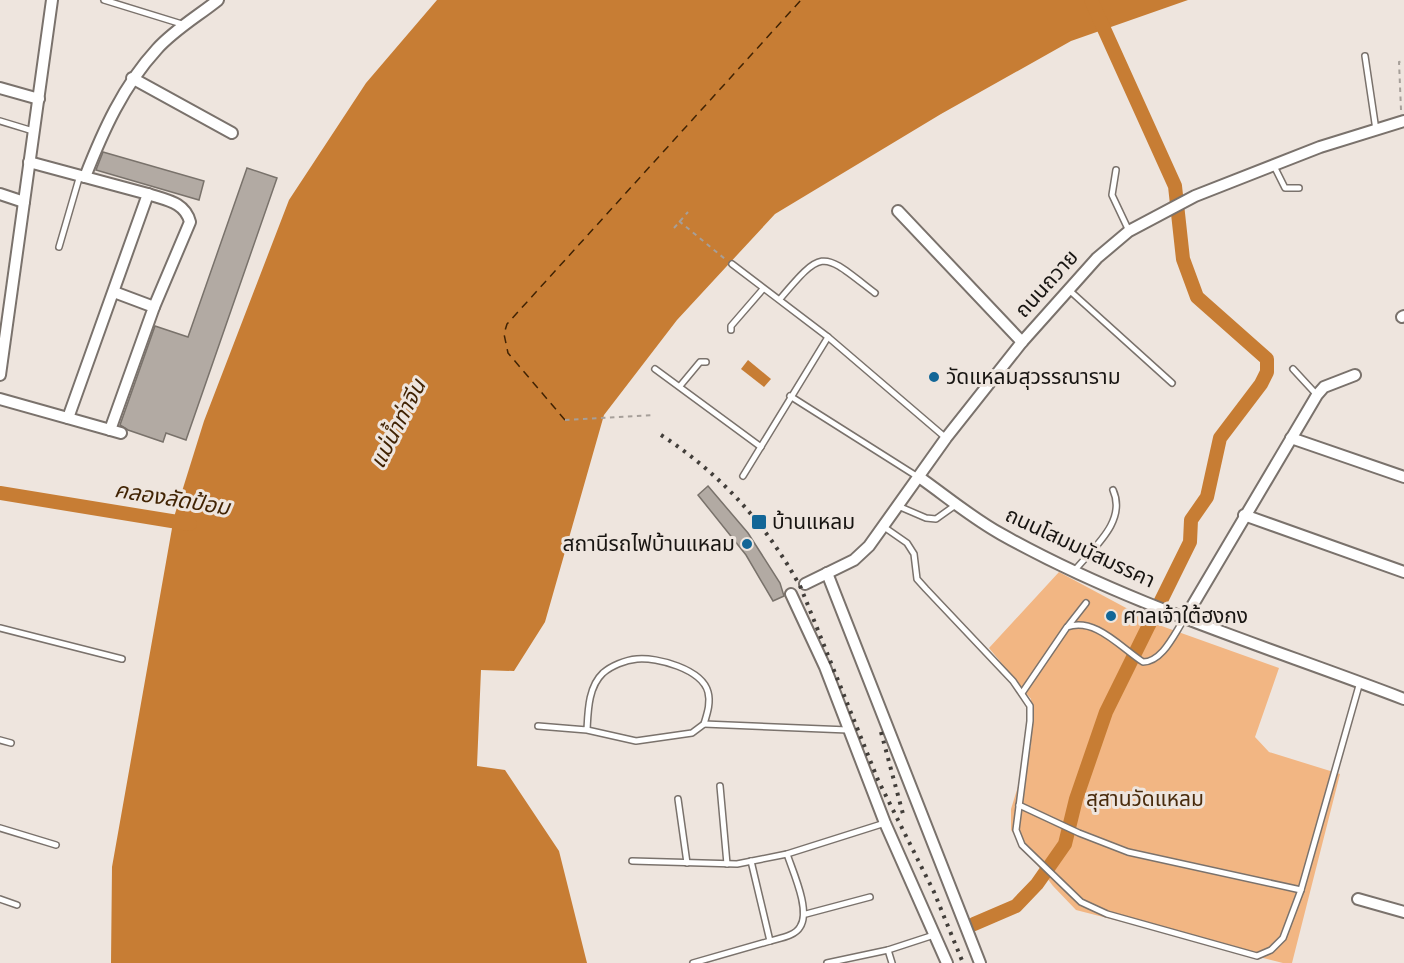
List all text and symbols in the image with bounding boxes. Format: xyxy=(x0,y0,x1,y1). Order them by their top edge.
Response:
street label: ถนนถวาย xyxy=(1012,246,1082,322)
place label: วัดแหลมสุวรรณาราม xyxy=(946,367,1121,390)
marker: วัดแหลมสุวรรณาราม xyxy=(927,370,941,384)
water label: แม่น้ำท่าจีน xyxy=(362,373,430,472)
water label: คลองลัดป้อม xyxy=(113,478,233,519)
street label: ถนนโสมมนัสมรรคา xyxy=(1002,503,1158,592)
place label: บ้านแหลม xyxy=(772,510,855,533)
marker: บ้านแหลม xyxy=(750,513,768,531)
place label: สถานีรถไฟบ้านแหลม xyxy=(563,532,735,555)
marker: สถานีรถไฟบ้านแหลม xyxy=(740,537,754,551)
place label: ศาลเจ้าใต้ฮงกง xyxy=(1123,604,1248,627)
marker: ศาลเจ้าใต้ฮงกง xyxy=(1104,609,1118,623)
park label: สุสานวัดแหลม xyxy=(1086,789,1204,812)

